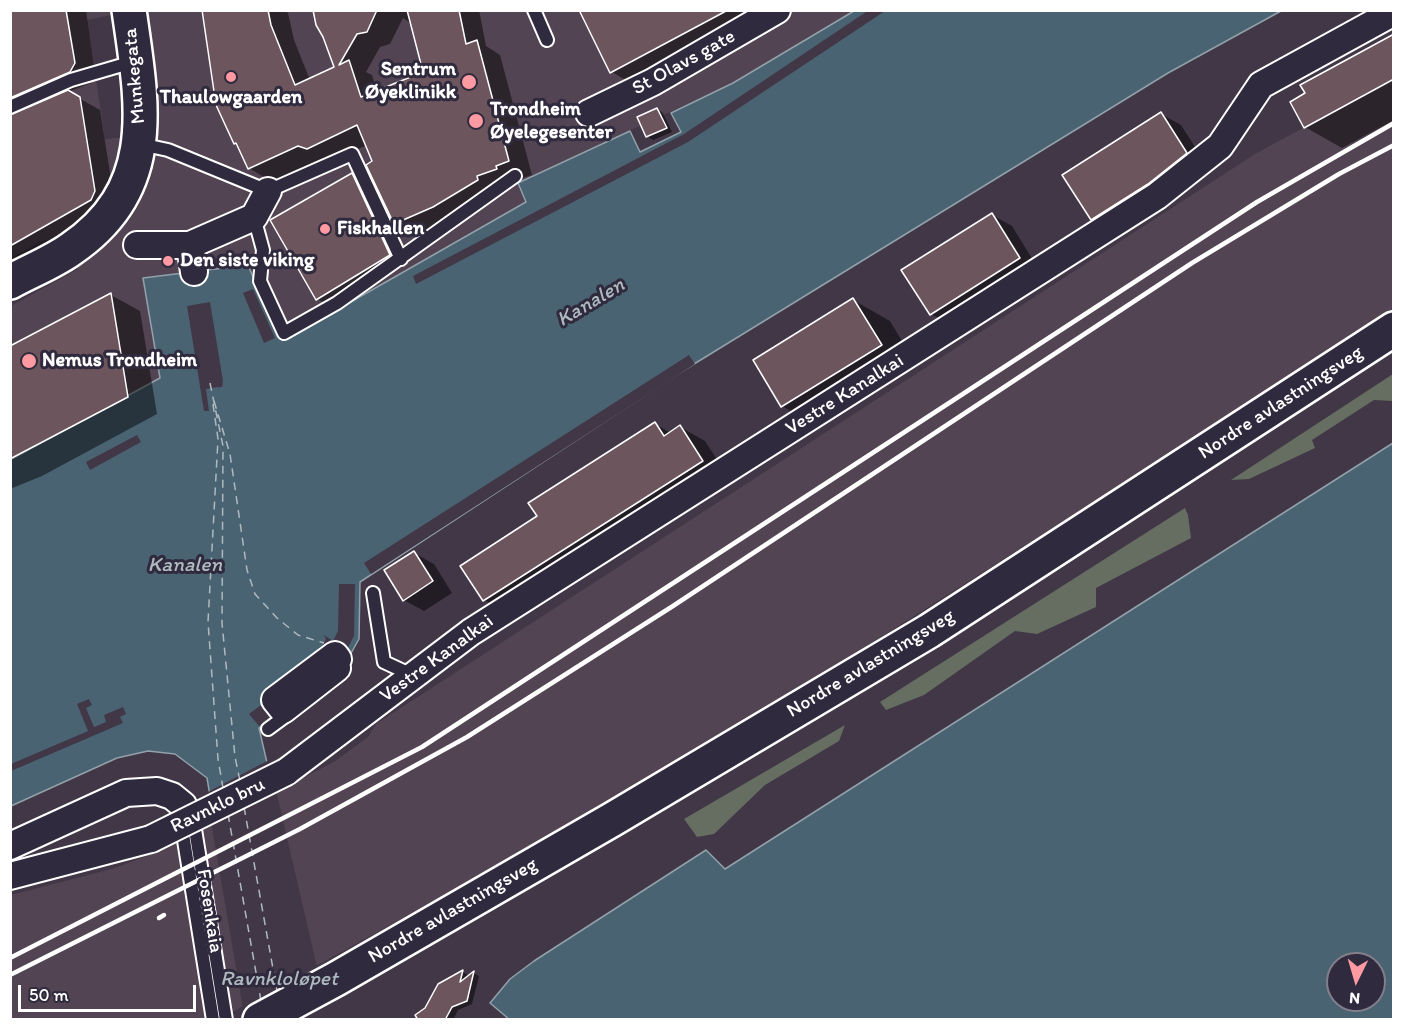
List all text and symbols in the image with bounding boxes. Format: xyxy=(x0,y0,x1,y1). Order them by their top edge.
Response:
street label: St Olavs gate xyxy=(628,25,740,101)
street label: Munkegata xyxy=(119,27,151,125)
place label: Sentrum Øyeklinikk xyxy=(365,58,456,105)
marker: Thaulowgaarden xyxy=(224,70,238,84)
marker: Sentrum Øyeklinikk xyxy=(460,73,478,91)
place label: Thaulowgaarden xyxy=(160,86,302,110)
place label: Trondheim Øyelegesenter xyxy=(490,98,613,145)
marker: Trondheim Øyelegesenter xyxy=(467,112,485,130)
place label: Fiskhallen xyxy=(337,217,424,241)
marker: Fiskhallen xyxy=(318,222,332,236)
place label: Den siste viking xyxy=(180,249,314,273)
marker: Den siste viking xyxy=(161,254,175,268)
water label: Kanalen xyxy=(553,273,629,333)
street label: Nordre avlastningsveg xyxy=(1194,341,1368,465)
place label: Nemus Trondheim xyxy=(42,349,197,373)
street label: Vestre Kanalkai xyxy=(782,349,908,441)
marker: Nemus Trondheim xyxy=(20,352,38,370)
water label: Kanalen xyxy=(148,553,222,579)
street label: Nordre avlastningsveg xyxy=(783,604,959,724)
street label: Vestre Kanalkai xyxy=(375,610,499,708)
street label: Ravnklo bru xyxy=(167,773,269,839)
street label: Nordre avlastningsveg xyxy=(364,853,542,969)
street label: Fosenkaia xyxy=(191,867,227,955)
north arrow xyxy=(1326,952,1386,1012)
water label: Ravnkloløpet xyxy=(220,967,338,993)
scale bar xyxy=(21,973,200,1011)
text: 50 m xyxy=(29,984,69,1006)
text: N xyxy=(1348,989,1361,1008)

